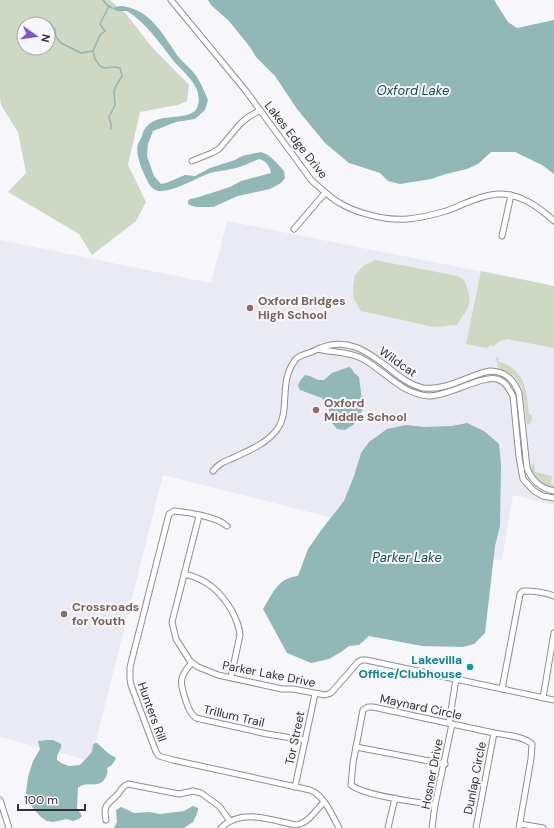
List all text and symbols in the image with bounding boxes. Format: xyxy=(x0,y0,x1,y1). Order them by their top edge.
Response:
north arrow xyxy=(16,16,56,56)
text: N xyxy=(38,33,53,44)
water label: Oxford Lake xyxy=(377,82,449,99)
street label: Lakes Edge Drive xyxy=(261,98,331,182)
place label: Oxford Bridges High School xyxy=(258,293,346,323)
marker: Oxford Bridges High School xyxy=(245,303,255,313)
street label: Wildcat xyxy=(376,343,420,381)
place label: Oxford Middle School xyxy=(324,395,407,425)
marker: Oxford Middle School xyxy=(311,405,321,415)
water label: Parker Lake xyxy=(372,549,442,566)
place label: Crossroads for Youth xyxy=(72,599,139,629)
marker: Crossroads for Youth xyxy=(59,609,69,619)
place label: Lakevilla Office/Clubhouse xyxy=(358,652,462,682)
street label: Parker Lake Drive xyxy=(221,657,317,691)
marker: Lakevilla Office/Clubhouse xyxy=(465,662,475,672)
street label: Hunters Rill xyxy=(134,680,170,744)
street label: Maynard Circle xyxy=(378,690,464,724)
street label: Trillum Trail xyxy=(202,701,266,731)
street label: Tor Street xyxy=(282,709,309,766)
street label: Hosner Drive xyxy=(417,737,447,810)
street label: Dunlap Circle xyxy=(460,740,490,816)
scale bar xyxy=(18,786,85,812)
text: 100 m xyxy=(24,792,58,808)

